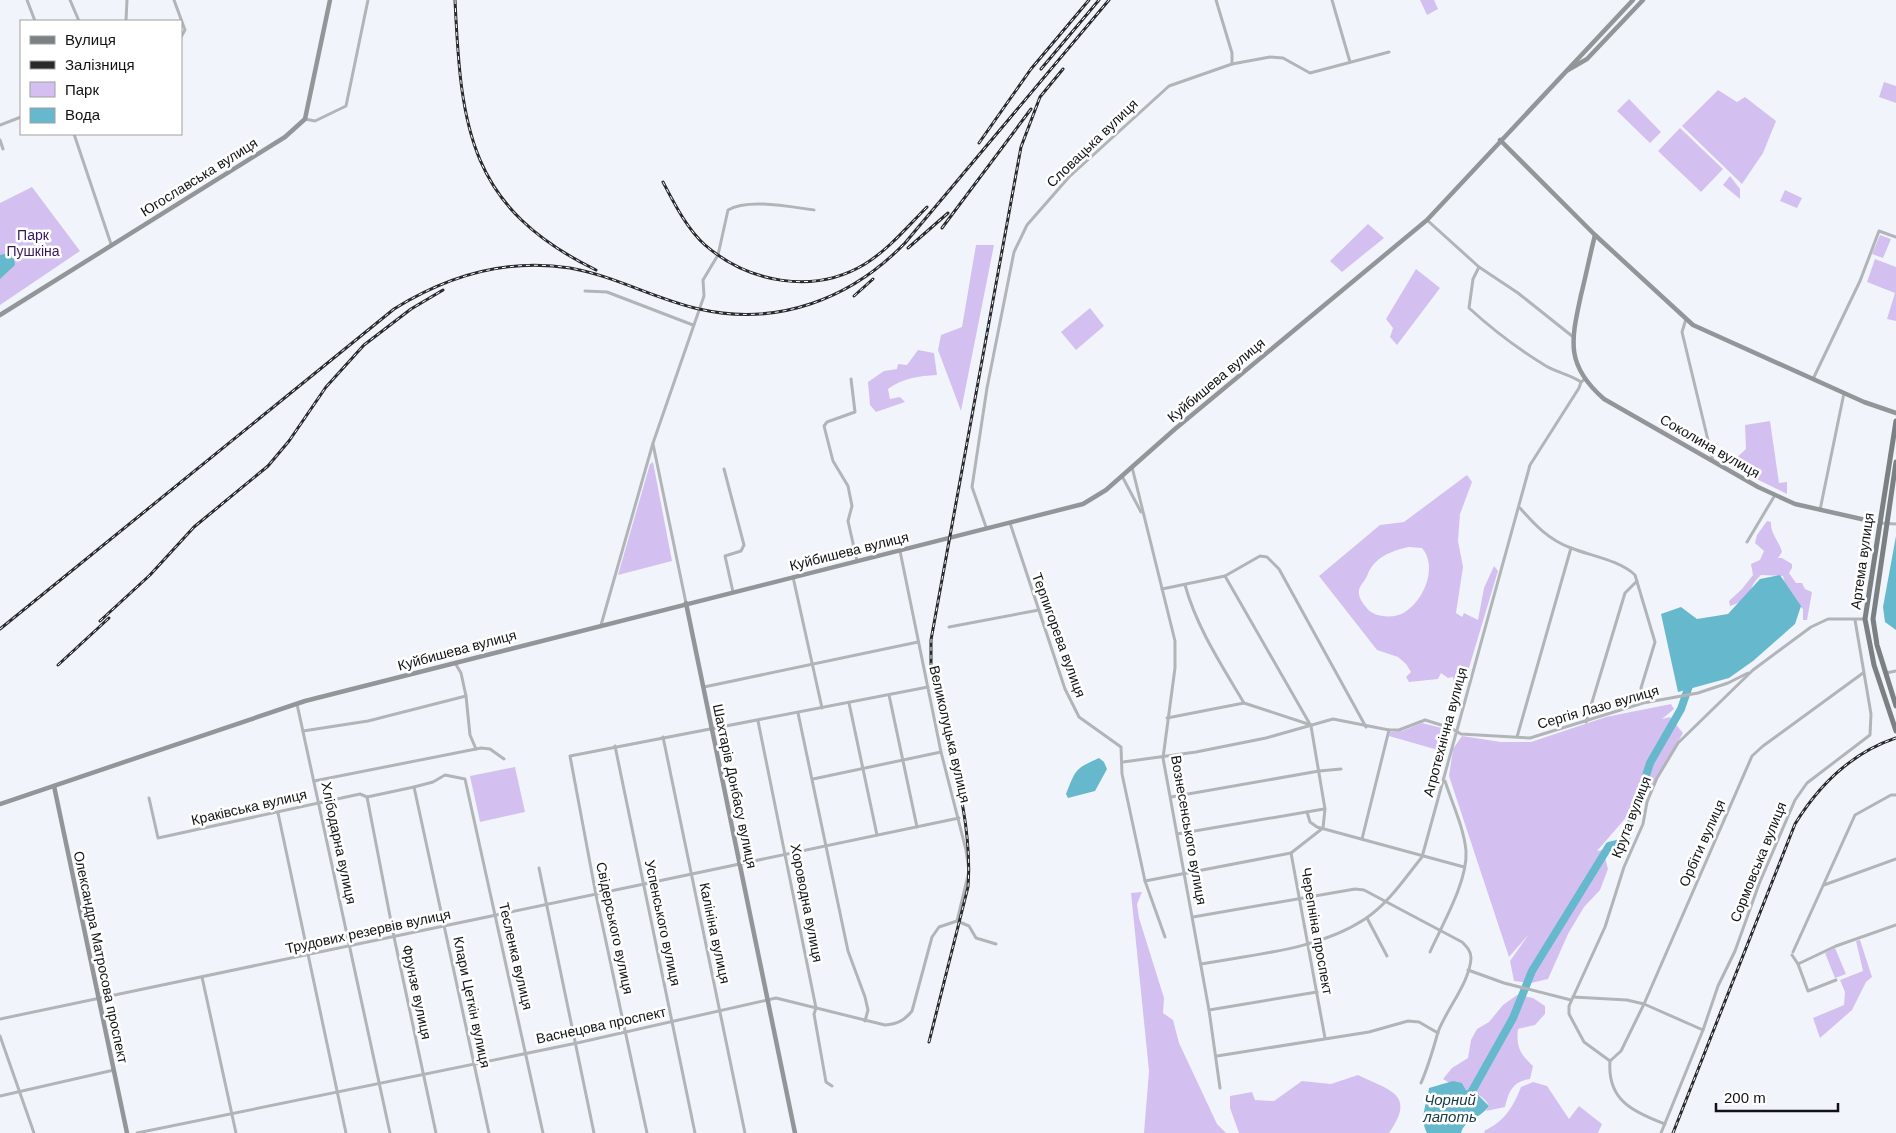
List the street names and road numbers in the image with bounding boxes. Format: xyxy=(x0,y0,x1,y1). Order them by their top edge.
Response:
street label: Словацька вулиця xyxy=(1043,96,1141,190)
street label: Югославська вулиця xyxy=(138,135,260,219)
street label: Куйбишева вулиця xyxy=(1164,335,1268,425)
street label: Соколина вулиця xyxy=(1657,411,1763,481)
street label: Артема вулиця xyxy=(1847,512,1877,610)
street label: Куйбишева вулиця xyxy=(788,528,910,574)
street label: Терпигорева вулиця xyxy=(1029,571,1089,699)
street label: Куйбишева вулиця xyxy=(396,626,518,674)
street label: Великолуцька вулиця xyxy=(926,664,974,804)
street label: Агротехнічна вулиця xyxy=(1420,665,1470,799)
street label: Сергія Лазо вулиця xyxy=(1535,682,1661,732)
street label: Шахтарів Донбасу вулиця xyxy=(710,702,760,870)
street label: Вознесенського вулиця xyxy=(1168,754,1210,906)
street label: Крута вулиця xyxy=(1608,774,1654,860)
street label: Хлібодарна вулиця xyxy=(318,780,360,906)
street label: Краківська вулиця xyxy=(190,786,308,828)
street label: Орбіти вулиця xyxy=(1676,797,1728,889)
street label: Сормовська вулиця xyxy=(1727,800,1789,924)
street label: Хороводна вулиця xyxy=(788,842,826,964)
street label: Олександра Матросова проспект xyxy=(71,849,131,1065)
street label: Успенського вулиця xyxy=(642,859,684,987)
street label: Свідерського вулиця xyxy=(593,860,637,996)
street label: Черепніна проспект xyxy=(1298,866,1336,996)
street label: Калініна вулиця xyxy=(696,881,734,985)
street label: Тесленка вулиця xyxy=(496,901,536,1011)
street label: Трудових резервів вулиця xyxy=(284,906,452,956)
street label: Клари Цеткін вулиця xyxy=(450,935,494,1069)
street label: Фрунзе вулиця xyxy=(399,943,435,1041)
street label: Васнецова проспект xyxy=(535,1003,668,1047)

